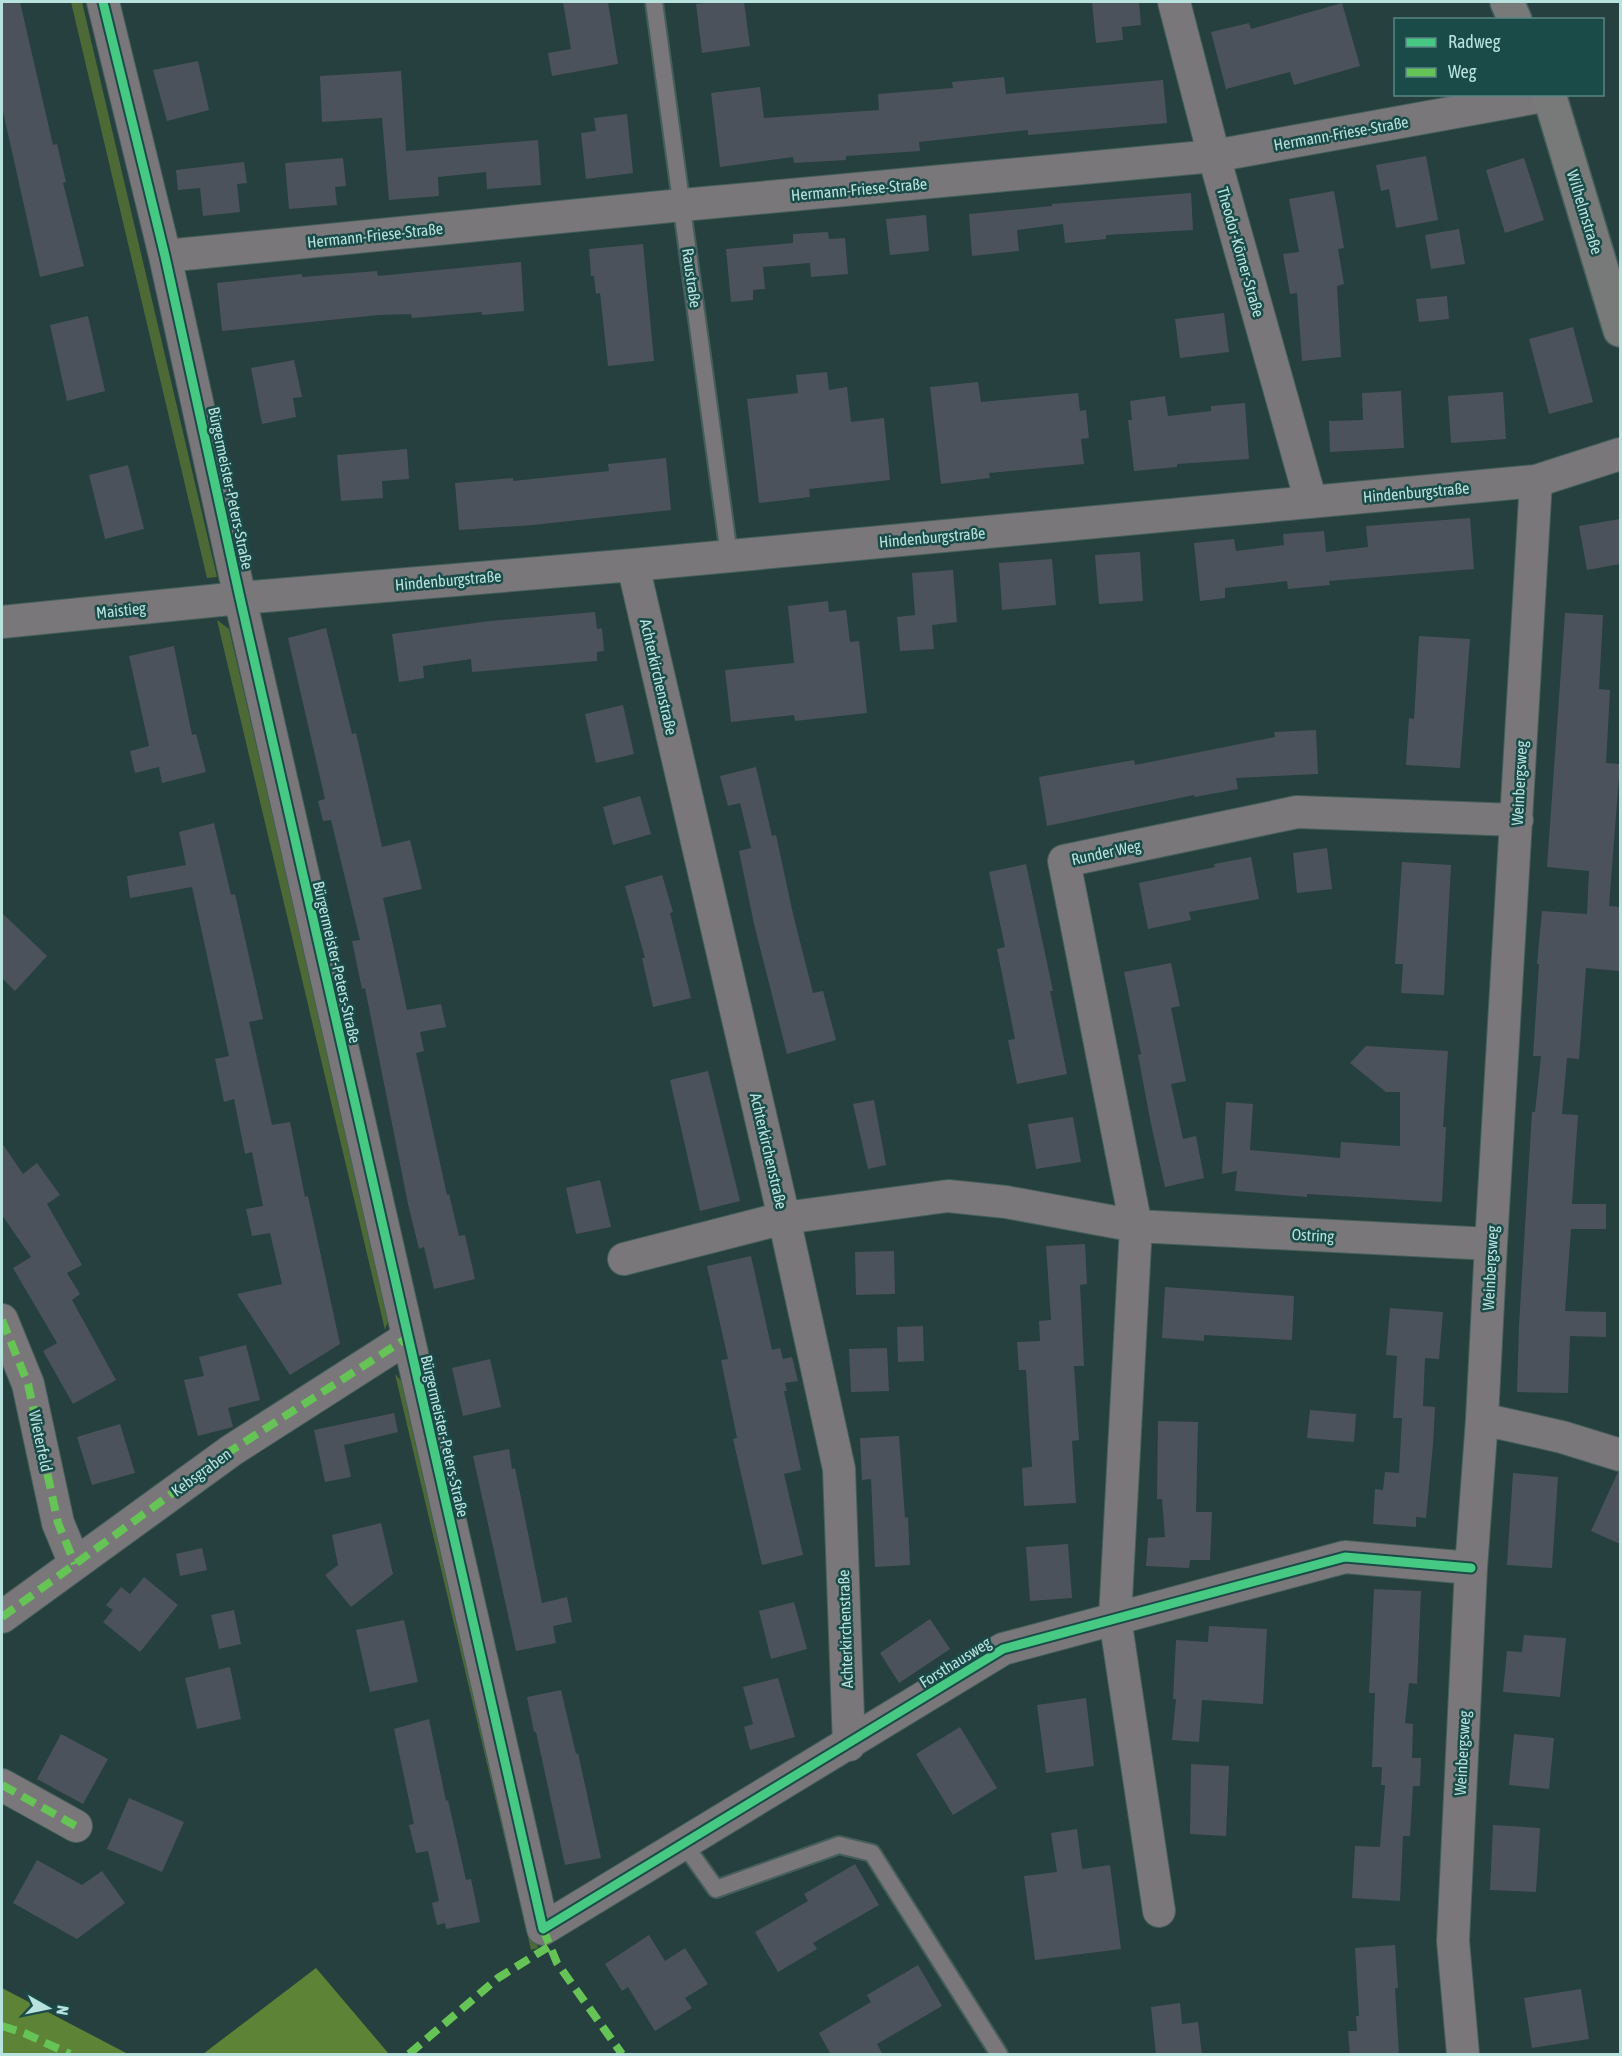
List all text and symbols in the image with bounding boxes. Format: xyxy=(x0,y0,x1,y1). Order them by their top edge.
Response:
legend xyxy=(1394,18,1604,96)
text: Radweg xyxy=(1448,31,1501,52)
text: Weg xyxy=(1448,61,1477,82)
street label: Hermann-Friese-Straße xyxy=(1272,112,1410,154)
street label: Wilhelmstraße xyxy=(1564,168,1606,256)
street label: Hermann-Friese-Straße xyxy=(790,174,928,204)
street label: Theodor-Körner-Straße xyxy=(1214,185,1268,319)
street label: Hermann-Friese-Straße xyxy=(306,219,444,251)
street label: Raustraße xyxy=(679,247,705,309)
street label: Bürgermeister-Peters-Straße xyxy=(204,405,257,571)
street label: Hindenburgstraße xyxy=(1362,478,1470,507)
street label: Hindenburgstraße xyxy=(878,523,986,552)
street label: Hindenburgstraße xyxy=(394,566,502,595)
street label: Maistieg xyxy=(95,598,147,623)
street label: Achterkirchenstraße xyxy=(637,617,681,737)
street label: Weinbergsweg xyxy=(1508,740,1531,826)
street label: Runder Weg xyxy=(1070,836,1143,869)
street label: Bürgermeister-Peters-Straße xyxy=(309,879,364,1045)
street label: Achterkirchenstraße xyxy=(747,1091,791,1211)
street label: Ostring xyxy=(1291,1225,1335,1246)
street label: Weinbergsweg xyxy=(1479,1225,1502,1311)
street label: Bürgermeister-Peters-Straße xyxy=(417,1353,472,1519)
street label: Wieterfeld xyxy=(26,1409,56,1473)
street label: Kebsgraben xyxy=(168,1444,235,1500)
street label: Achterkirchenstraße xyxy=(834,1569,856,1689)
street label: Forsthausweg xyxy=(916,1633,995,1692)
street label: Weinbergsweg xyxy=(1451,1710,1474,1796)
north arrow xyxy=(18,1978,78,2038)
text: N xyxy=(53,2004,72,2016)

